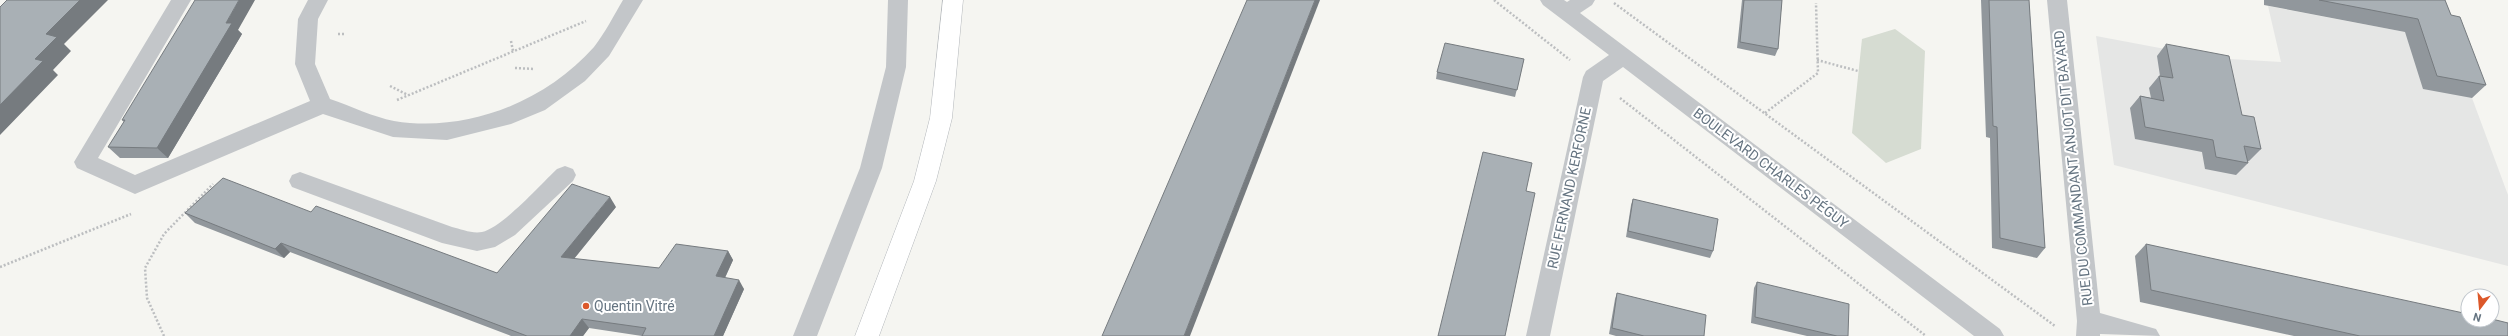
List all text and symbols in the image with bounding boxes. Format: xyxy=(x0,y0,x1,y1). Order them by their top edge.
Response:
street label: RUE DU COMMANDANT ANJOT DIT BAYARD xyxy=(2051,29,2095,307)
street label: BOULEVARD CHARLES PÉGUY xyxy=(1690,104,1853,232)
street label: RUE FERNAND KERFORNE xyxy=(1544,106,1594,270)
north arrow xyxy=(2460,288,2500,328)
place label: Quentin Vitré xyxy=(594,298,675,314)
marker: Quentin Vitré xyxy=(581,301,591,311)
text: N xyxy=(2472,310,2483,324)

